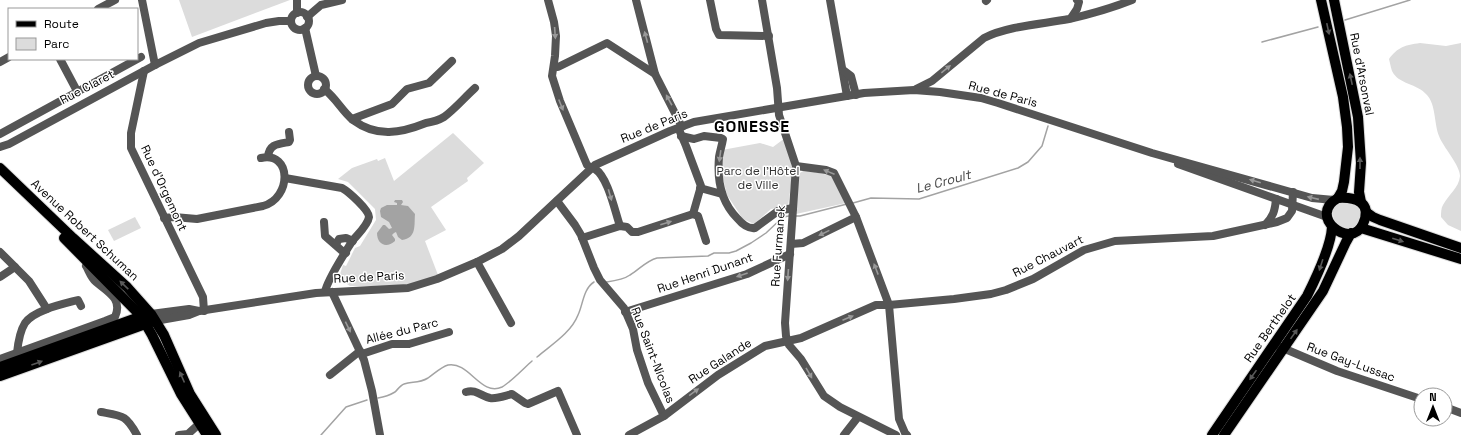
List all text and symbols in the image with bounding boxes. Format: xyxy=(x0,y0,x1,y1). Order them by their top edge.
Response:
legend xyxy=(8,8,138,60)
text: Route xyxy=(44,16,79,32)
one-way arrow xyxy=(1325,22,1331,35)
one-way arrow xyxy=(552,27,559,39)
one-way arrow xyxy=(643,31,649,43)
street label: Rue d'Arsonval xyxy=(1346,31,1378,117)
text: Parc xyxy=(44,36,69,52)
one-way arrow xyxy=(940,65,951,74)
street label: Rue Claret xyxy=(57,66,117,108)
one-way arrow xyxy=(1347,73,1353,85)
street label: Rue de Paris xyxy=(967,77,1039,111)
one-way arrow xyxy=(665,94,672,106)
one-way arrow xyxy=(559,99,565,111)
street label: Rue de Paris xyxy=(618,105,690,147)
district label: GONESSE xyxy=(714,116,790,137)
street label: Rue d'Orgemont xyxy=(137,142,191,234)
one-way arrow xyxy=(717,149,723,162)
one-way arrow xyxy=(1357,156,1363,169)
park label: Parc de l'Hôtel de Ville xyxy=(717,163,799,193)
water label: Le Croult xyxy=(914,166,973,197)
one-way arrow xyxy=(823,169,835,175)
street label: Avenue Robert Schuman xyxy=(28,176,142,284)
one-way arrow xyxy=(1249,178,1261,184)
one-way arrow xyxy=(607,188,613,201)
one-way arrow xyxy=(1307,194,1319,200)
street label: Rue Furmanek xyxy=(767,204,789,287)
one-way arrow xyxy=(660,220,672,226)
one-way arrow xyxy=(818,230,830,236)
street label: Rue Chauvart xyxy=(1010,231,1086,281)
one-way arrow xyxy=(1393,237,1405,243)
street label: Rue Henri Dunant xyxy=(655,249,755,297)
one-way arrow xyxy=(1318,259,1324,271)
one-way arrow xyxy=(872,262,878,274)
street label: Rue de Paris xyxy=(333,267,405,287)
one-way arrow xyxy=(785,269,792,281)
one-way arrow xyxy=(735,272,747,278)
one-way arrow xyxy=(119,280,129,290)
street label: Rue Berthelot xyxy=(1240,291,1300,365)
street label: Rue Saint-Nicolas xyxy=(627,305,679,405)
street label: Allée du Parc xyxy=(364,314,440,348)
one-way arrow xyxy=(842,314,854,320)
one-way arrow xyxy=(345,321,351,333)
one-way arrow xyxy=(1289,328,1298,339)
street label: Rue Galande xyxy=(685,335,755,387)
street label: Rue Gay-Lussac xyxy=(1305,339,1397,385)
one-way arrow xyxy=(31,360,43,366)
one-way arrow xyxy=(806,367,813,379)
one-way arrow xyxy=(1249,369,1257,380)
one-way arrow xyxy=(179,372,185,383)
north arrow xyxy=(1413,387,1453,427)
one-way arrow xyxy=(689,388,700,396)
text: N xyxy=(1429,390,1437,404)

